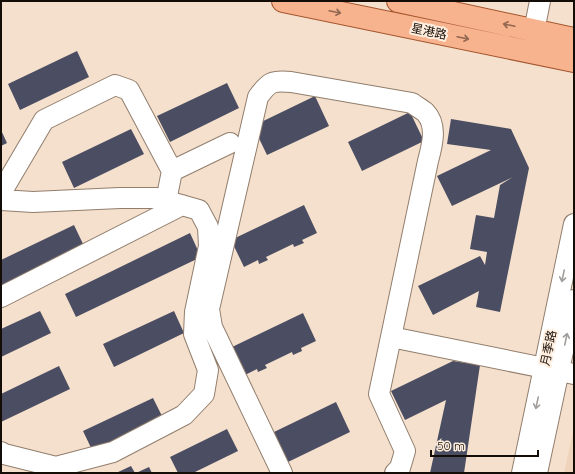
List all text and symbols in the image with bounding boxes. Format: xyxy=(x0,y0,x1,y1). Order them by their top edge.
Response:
one-way arrow xyxy=(328,8,341,16)
street label: 星港路 xyxy=(410,20,448,42)
one-way arrow xyxy=(502,21,515,29)
one-way arrow xyxy=(456,35,469,43)
one-way arrow xyxy=(559,269,567,282)
street label: 月季路 xyxy=(537,329,559,367)
one-way arrow xyxy=(562,333,570,346)
one-way arrow xyxy=(532,396,540,409)
scale bar xyxy=(431,432,538,458)
text: 50 m xyxy=(437,438,465,453)

